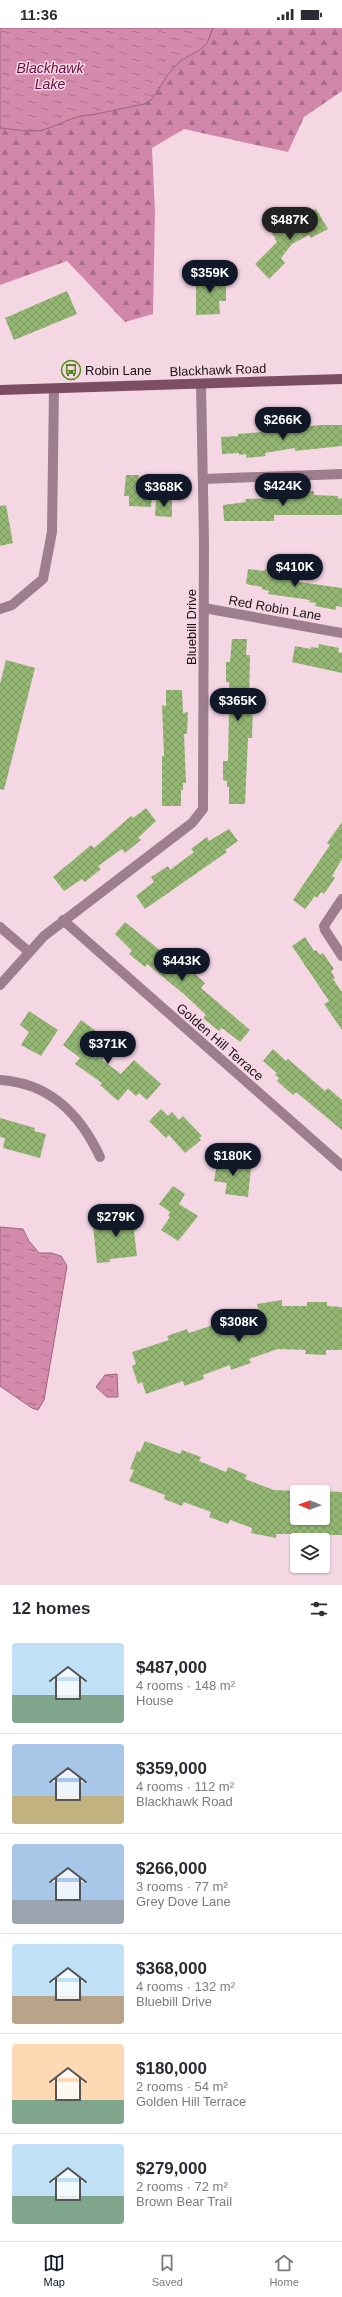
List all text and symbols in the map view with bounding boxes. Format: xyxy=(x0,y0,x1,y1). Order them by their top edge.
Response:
text: 11:36 xyxy=(20,6,58,23)
water label: Blackhawk Lake xyxy=(17,60,84,92)
pin: $487K xyxy=(262,207,318,241)
text: $487K xyxy=(271,212,309,227)
pin: $359K xyxy=(182,260,238,294)
text: $359K xyxy=(191,265,229,280)
bus stop icon: Robin Lane xyxy=(60,359,82,381)
street label: Blackhawk Road xyxy=(169,361,267,379)
place label: Robin Lane xyxy=(85,363,152,378)
pin: $266K xyxy=(255,407,311,441)
text: $266K xyxy=(264,412,302,427)
pin: $424K xyxy=(255,473,311,507)
pin: $368K xyxy=(136,474,192,508)
text: $424K xyxy=(264,478,302,493)
text: $368K xyxy=(145,479,183,494)
pin: $410K xyxy=(267,554,323,588)
text: $410K xyxy=(276,559,314,574)
street label: Bluebill Drive xyxy=(184,589,199,665)
street label: Red Robin Lane xyxy=(227,592,323,624)
pin: $365K xyxy=(210,688,266,722)
text: $365K xyxy=(219,693,257,708)
pin: $443K xyxy=(154,948,210,982)
text: $443K xyxy=(163,953,201,968)
street label: Golden Hill Terrace xyxy=(173,1000,267,1084)
pin: $371K xyxy=(80,1031,136,1065)
text: $371K xyxy=(89,1036,127,1051)
pin: $180K xyxy=(205,1143,261,1177)
text: $180K xyxy=(214,1148,252,1163)
pin: $279K xyxy=(88,1204,144,1238)
text: $279K xyxy=(97,1209,135,1224)
pin: $308K xyxy=(211,1309,267,1343)
text: $308K xyxy=(220,1314,258,1329)
north arrow xyxy=(290,1485,330,1525)
map controls xyxy=(290,1485,330,1573)
button: layers xyxy=(290,1533,330,1573)
icon: filters xyxy=(308,1598,330,1620)
text: 12 homes xyxy=(12,1599,90,1618)
text: $487,000 xyxy=(136,1658,207,1677)
icon: home xyxy=(44,1659,92,1707)
text: 4 rooms · 148 m² xyxy=(136,1678,235,1693)
text: House xyxy=(136,1693,174,1708)
text: $359,000 xyxy=(136,1759,207,1778)
icon: home xyxy=(44,1760,92,1808)
text: 4 rooms · 112 m² xyxy=(136,1779,234,1794)
text: Blackhawk Road xyxy=(136,1794,233,1809)
text: $266,000 xyxy=(136,1859,207,1878)
icon: home xyxy=(44,1860,92,1908)
text: 3 rooms · 77 m² xyxy=(136,1879,228,1894)
text: Grey Dove Lane xyxy=(136,1894,231,1909)
text: $368,000 xyxy=(136,1959,207,1978)
icon: home xyxy=(44,1960,92,2008)
text: 4 rooms · 132 m² xyxy=(136,1979,235,1994)
text: Bluebill Drive xyxy=(136,1994,212,2009)
text: $180,000 xyxy=(136,2059,207,2078)
icon: home xyxy=(44,2060,92,2108)
text: 2 rooms · 54 m² xyxy=(136,2079,228,2094)
text: Golden Hill Terrace xyxy=(136,2094,246,2109)
text: $279,000 xyxy=(136,2159,207,2178)
icon: home xyxy=(44,2160,92,2208)
text: 2 rooms · 72 m² xyxy=(136,2179,228,2194)
text: Brown Bear Trail xyxy=(136,2194,232,2209)
tab: Map xyxy=(43,2252,65,2288)
tab: Saved xyxy=(152,2252,183,2288)
tab: Home xyxy=(269,2252,299,2288)

